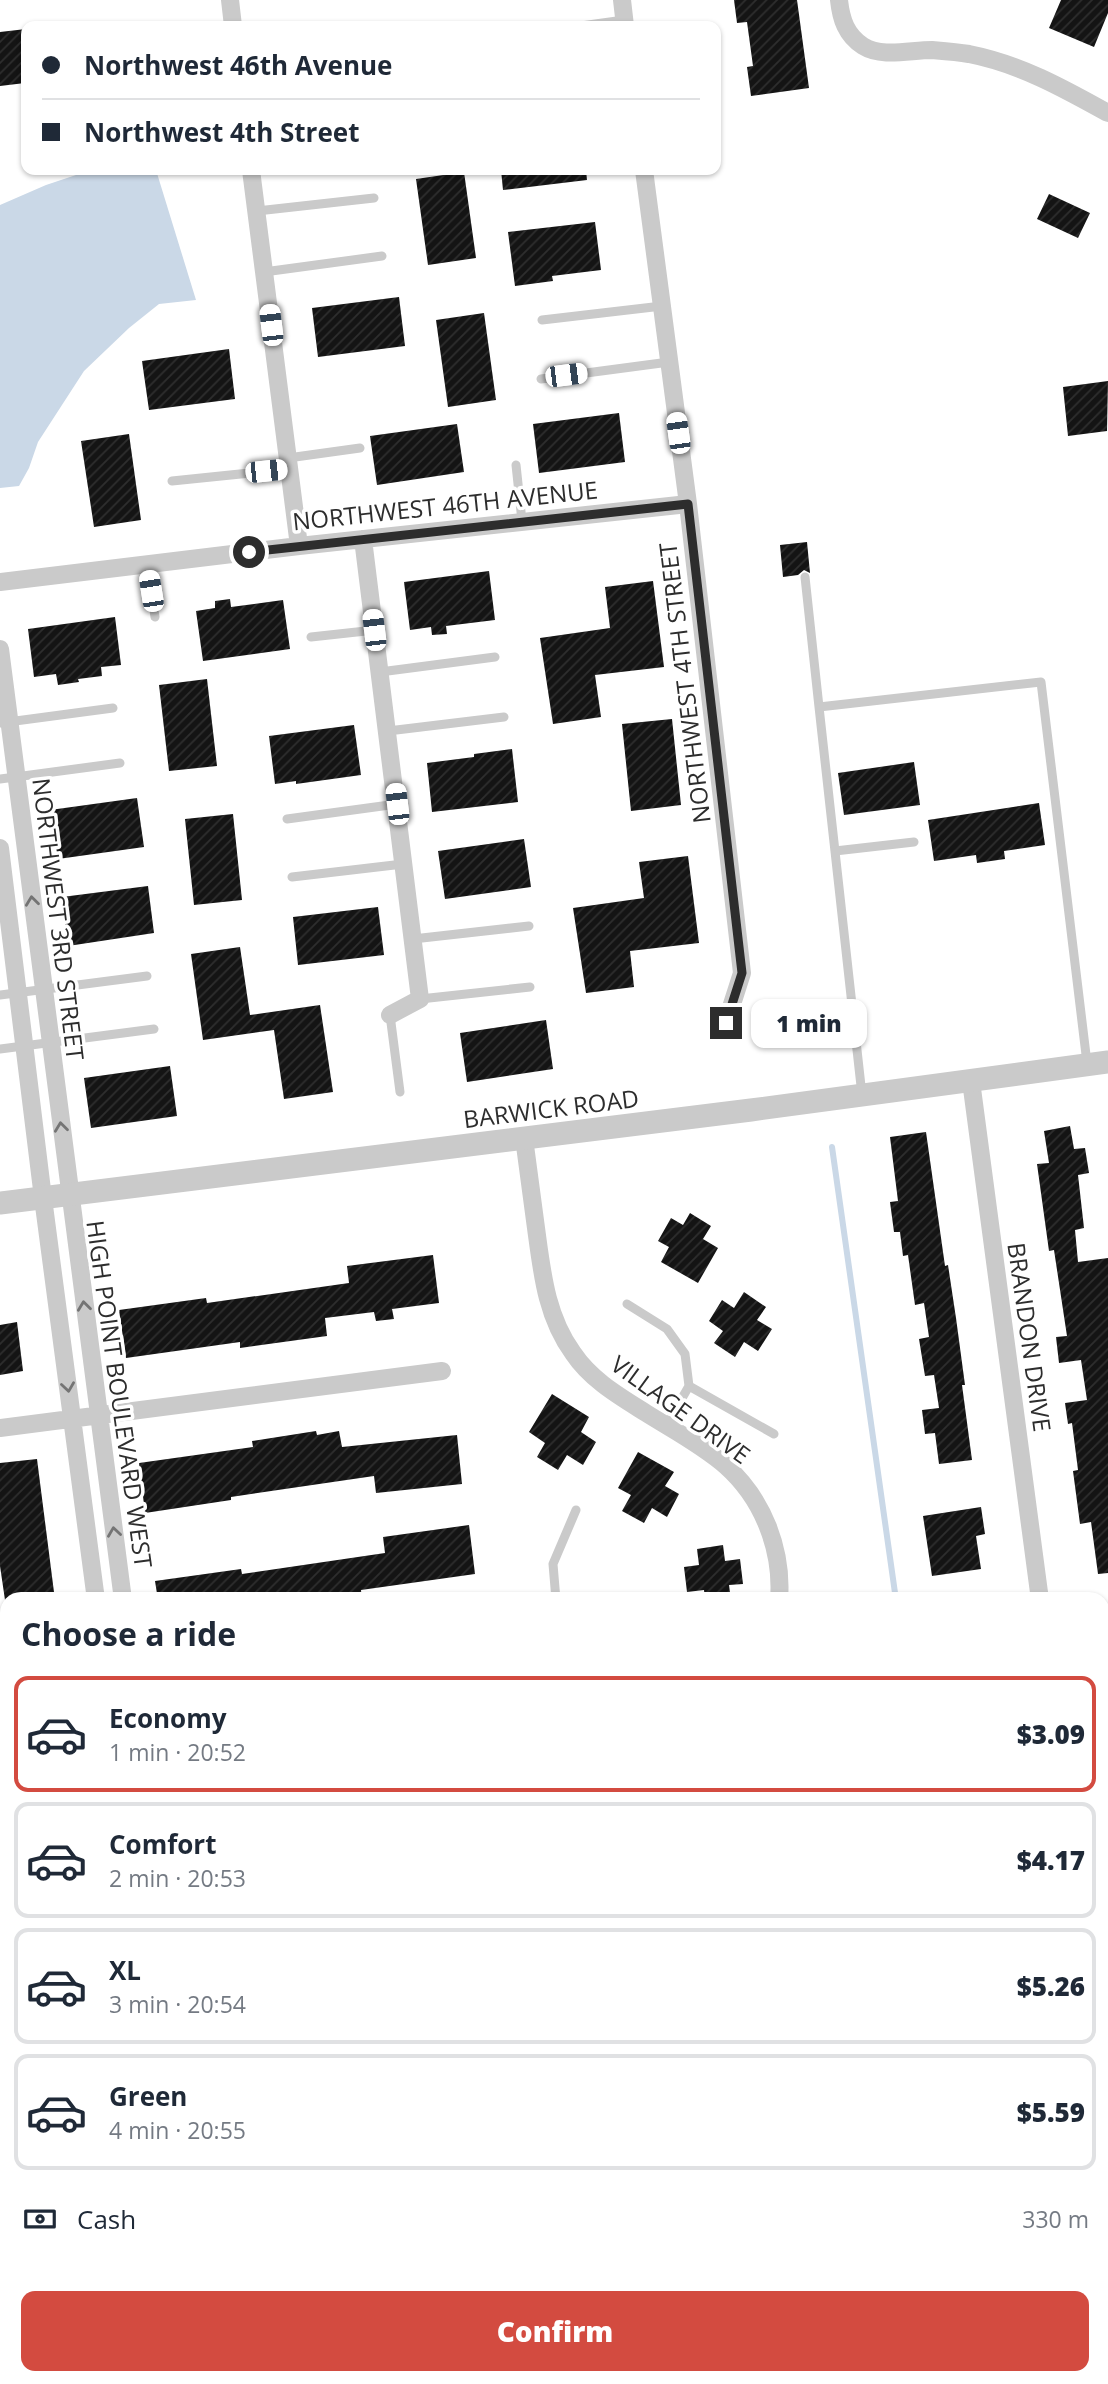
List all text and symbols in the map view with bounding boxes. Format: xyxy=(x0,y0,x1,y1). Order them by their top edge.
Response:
text: Northwest 46th Avenue xyxy=(84,47,392,83)
text: Northwest 4th Street xyxy=(84,114,359,150)
car xyxy=(259,303,284,347)
car xyxy=(544,362,589,388)
car xyxy=(665,411,692,455)
car xyxy=(245,458,288,484)
street label: NORTHWEST 46TH AVENUE xyxy=(291,473,599,537)
route start xyxy=(233,536,265,568)
street label: NORTHWEST 4TH STREET xyxy=(650,541,718,825)
car xyxy=(138,569,165,613)
car xyxy=(362,608,387,652)
street label: NORTHWEST 3RD STREET xyxy=(25,776,93,1062)
car xyxy=(385,782,410,826)
one-way arrow xyxy=(25,895,40,907)
callout: 1 min xyxy=(750,998,866,1048)
route end xyxy=(710,1007,742,1039)
text: 1 min xyxy=(776,1007,842,1039)
street label: BARWICK ROAD xyxy=(461,1081,641,1135)
one-way arrow xyxy=(53,1121,68,1132)
street label: HIGH POINT BOULEVARD WEST xyxy=(79,1218,161,1570)
street label: BRANDON DRIVE xyxy=(1000,1240,1060,1434)
one-way arrow xyxy=(77,1300,92,1312)
street label: VILLAGE DRIVE xyxy=(605,1347,757,1471)
one-way arrow xyxy=(61,1381,76,1392)
one-way arrow xyxy=(106,1526,121,1538)
text: Choose a ride xyxy=(21,1612,236,1655)
text: Economy xyxy=(109,1700,227,1736)
icon: car xyxy=(25,1703,88,1766)
text: $3.09 xyxy=(1017,1716,1085,1752)
text: 1 min · 20:52 xyxy=(109,1736,246,1768)
text: Comfort xyxy=(109,1826,216,1862)
icon: car xyxy=(25,1829,88,1892)
text: $4.17 xyxy=(1017,1842,1085,1878)
text: 2 min · 20:53 xyxy=(109,1862,246,1894)
text: XL xyxy=(109,1952,141,1988)
icon: car xyxy=(25,1955,88,2018)
text: $5.26 xyxy=(1017,1968,1085,2004)
text: 3 min · 20:54 xyxy=(109,1988,246,2020)
text: Green xyxy=(109,2078,187,2114)
icon: car xyxy=(25,2081,88,2144)
text: $5.59 xyxy=(1017,2094,1085,2130)
text: 4 min · 20:55 xyxy=(109,2114,246,2146)
icon: cash xyxy=(21,2200,59,2238)
text: Cash xyxy=(77,2201,136,2237)
text: 330 m xyxy=(1022,2203,1089,2235)
button: Confirm xyxy=(21,2291,1089,2371)

